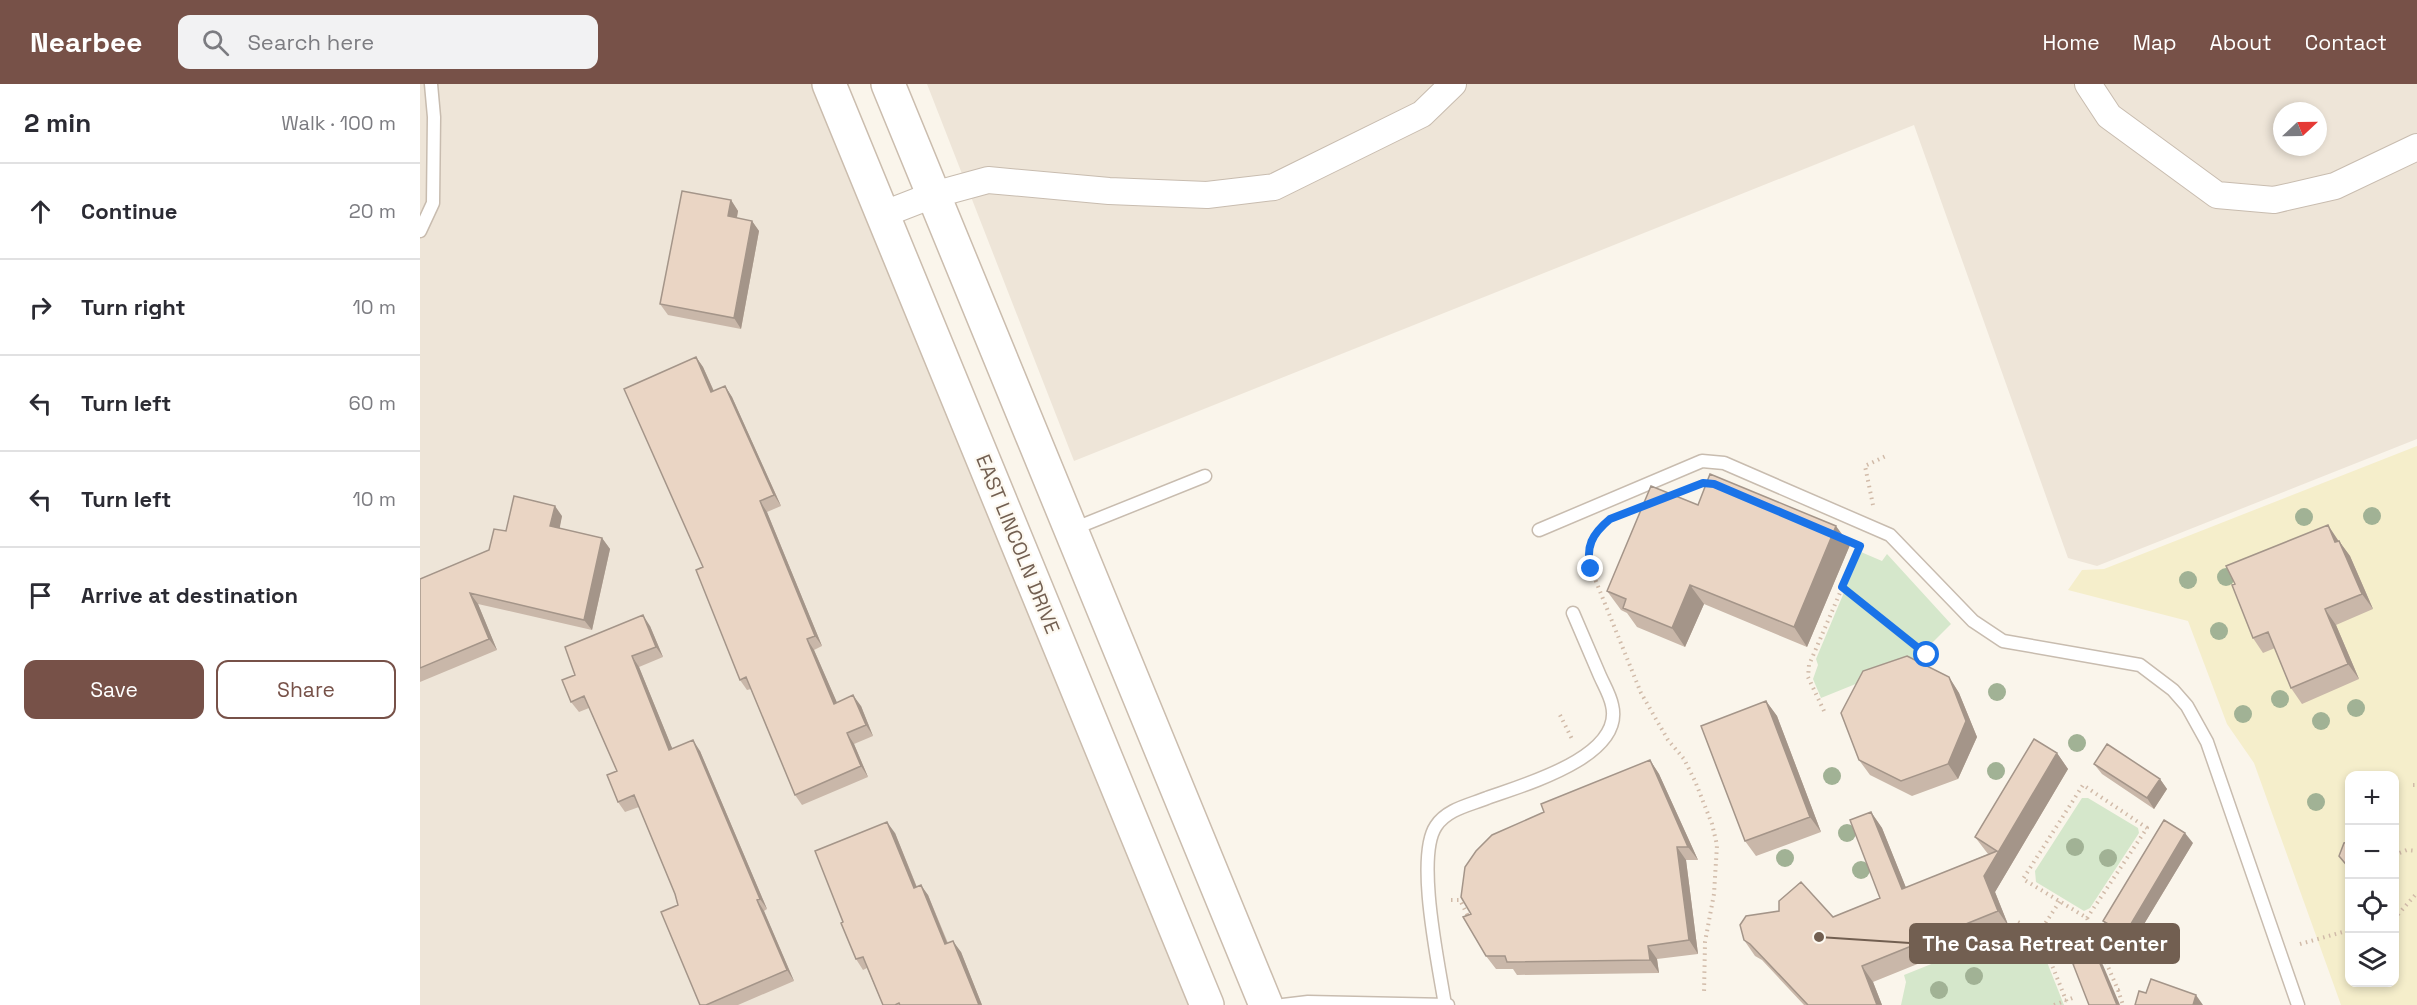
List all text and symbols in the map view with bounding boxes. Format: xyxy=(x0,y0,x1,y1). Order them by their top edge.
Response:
search box xyxy=(178,15,598,69)
text: Nearbee xyxy=(30,24,142,60)
icon: search xyxy=(199,26,232,59)
text: Search here xyxy=(247,28,374,56)
text: Home xyxy=(2042,29,2100,56)
text: Map xyxy=(2133,29,2177,56)
text: About xyxy=(2210,29,2272,56)
text: Contact xyxy=(2305,29,2387,56)
north arrow xyxy=(2273,102,2327,156)
text: 2 min xyxy=(24,106,91,140)
text: Walk · 100 m xyxy=(281,110,396,136)
icon: ahead xyxy=(24,195,57,228)
text: Continue xyxy=(81,197,177,225)
text: 20 m xyxy=(349,198,396,224)
icon: right xyxy=(24,291,57,324)
text: Turn right xyxy=(81,293,186,321)
text: 10 m xyxy=(352,294,396,320)
icon: left xyxy=(24,387,57,420)
text: Turn left xyxy=(81,389,171,417)
text: 60 m xyxy=(349,390,396,416)
street label: EAST LINCOLN DRIVE xyxy=(970,451,1066,637)
icon: left xyxy=(24,483,57,516)
text: Turn left xyxy=(81,485,171,513)
text: 10 m xyxy=(352,486,396,512)
route end xyxy=(1577,555,1603,581)
icon: arrive xyxy=(24,579,57,612)
text: Arrive at destination xyxy=(81,581,298,609)
route start xyxy=(1913,641,1939,667)
button: Save xyxy=(24,660,204,719)
button: Share xyxy=(216,660,396,719)
map controls xyxy=(2345,771,2399,987)
button: + xyxy=(2345,771,2399,825)
button: − xyxy=(2345,825,2399,879)
button: locate xyxy=(2345,879,2399,933)
callout: The Casa Retreat Center xyxy=(1910,924,2179,963)
text: The Casa Retreat Center xyxy=(1922,930,2168,957)
button: layers xyxy=(2345,933,2399,987)

